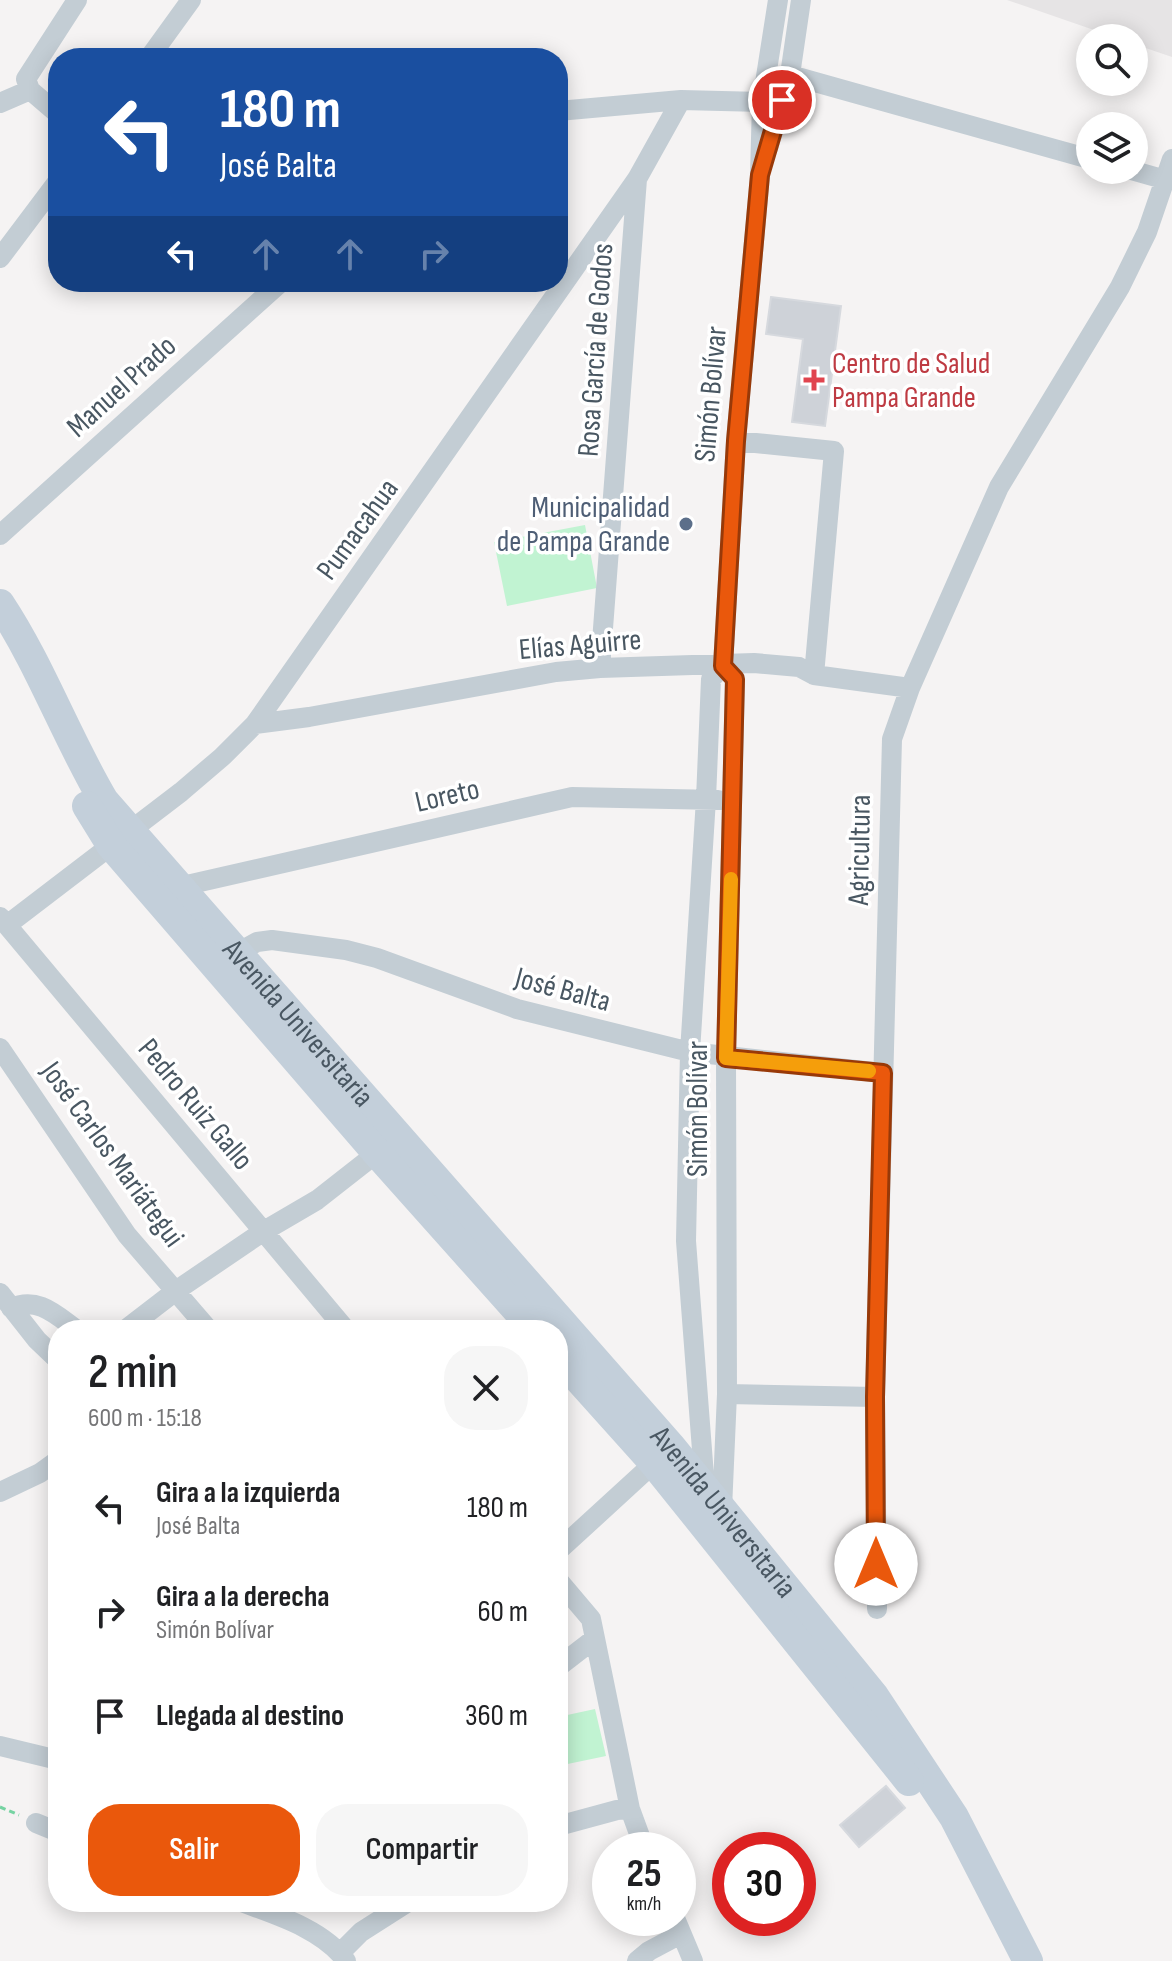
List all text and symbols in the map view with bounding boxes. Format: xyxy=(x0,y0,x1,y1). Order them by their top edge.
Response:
map controls xyxy=(1076,24,1148,184)
button: search xyxy=(1076,24,1148,96)
pin xyxy=(748,66,816,134)
text: 180 m xyxy=(220,77,341,144)
icon: arrive xyxy=(760,78,804,122)
icon: left xyxy=(88,80,192,184)
button: layers xyxy=(1076,112,1148,184)
text: José Balta xyxy=(220,145,337,188)
icon: left xyxy=(160,232,204,276)
icon: ahead xyxy=(244,232,288,276)
icon: ahead xyxy=(328,232,372,276)
icon: right xyxy=(412,232,456,276)
street label: Rosa García de Godos xyxy=(571,242,621,458)
street label: Simón Bolívar xyxy=(687,324,735,463)
street label: Manuel Prado xyxy=(60,328,184,445)
place label: Centro de Salud Pampa Grande xyxy=(832,346,990,416)
marker: Centro de Salud Pampa Grande xyxy=(803,369,825,391)
street label: Pumacahua xyxy=(309,472,406,587)
place label: Municipalidad de Pampa Grande xyxy=(497,490,670,560)
marker: Municipalidad de Pampa Grande xyxy=(677,515,695,533)
street label: Elías Aguirre xyxy=(517,622,643,668)
street label: Loreto xyxy=(412,771,483,821)
street label: Agricultura xyxy=(841,794,879,907)
street label: Avenida Universitaria xyxy=(214,932,381,1115)
street label: José Balta xyxy=(510,960,614,1020)
street label: Pedro Ruiz Gallo xyxy=(130,1032,260,1178)
street label: Simón Bolívar xyxy=(680,1041,716,1177)
street label: José Carlos Mariátegui xyxy=(32,1054,191,1254)
text: 2 min xyxy=(88,1344,178,1401)
button: close xyxy=(444,1346,528,1430)
text: 600 m · 15:18 xyxy=(88,1403,202,1434)
street label: Avenida Universitaria xyxy=(642,1419,804,1605)
text: Gira a la izquierda xyxy=(156,1475,340,1511)
icon: left xyxy=(88,1486,132,1530)
text: 180 m xyxy=(467,1490,528,1526)
text: José Balta xyxy=(156,1511,240,1542)
position arrow xyxy=(834,1522,918,1606)
text: Gira a la derecha xyxy=(156,1579,330,1615)
icon: right xyxy=(88,1590,132,1634)
text: 60 m xyxy=(477,1594,528,1630)
text: Simón Bolívar xyxy=(156,1615,274,1646)
icon: arrive xyxy=(88,1694,132,1738)
text: Llegada al destino xyxy=(156,1698,344,1734)
text: 360 m xyxy=(465,1698,528,1734)
button: Salir xyxy=(88,1804,300,1896)
button: Compartir xyxy=(316,1804,528,1896)
speed limit sign: 30 xyxy=(712,1832,816,1936)
text: 25 xyxy=(626,1850,662,1898)
text: km/h xyxy=(627,1892,661,1916)

